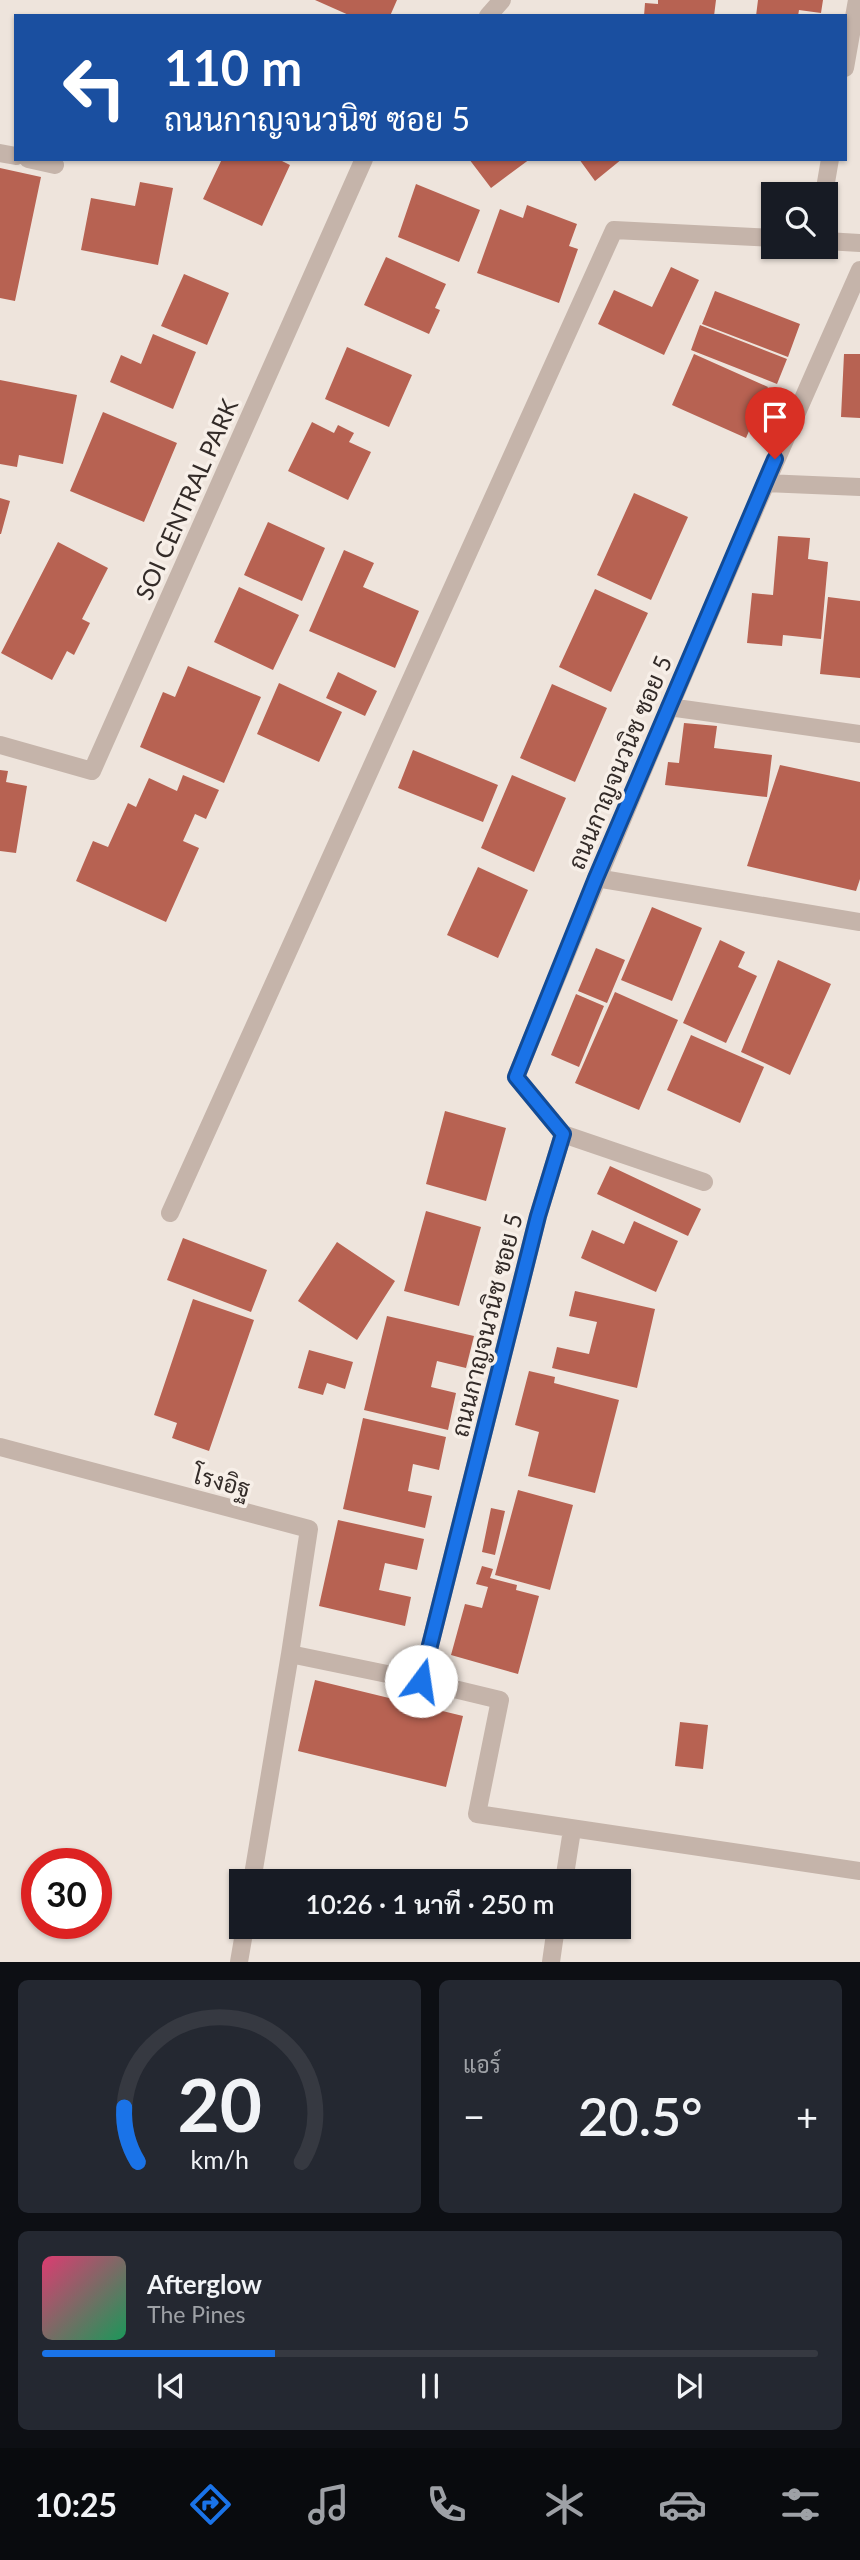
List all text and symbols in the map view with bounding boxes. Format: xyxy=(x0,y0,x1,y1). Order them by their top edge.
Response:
text: 110 m xyxy=(164,38,302,96)
icon: left xyxy=(49,42,140,133)
text: ถนนกาญจนวนิช ซอย 5 xyxy=(164,99,470,138)
map controls xyxy=(761,182,838,259)
button: search xyxy=(761,182,838,259)
pin xyxy=(745,387,805,459)
street label: SOI CENTRAL PARK xyxy=(129,394,243,604)
icon: arrive xyxy=(756,398,794,436)
street label: ถนนกาญจนวนิช ซอย 5 xyxy=(561,651,678,874)
street label: ถนนกาญจนวนิช ซอย 5 xyxy=(444,1210,529,1440)
street label: โรงอิฐ xyxy=(187,1459,254,1505)
position arrow xyxy=(384,1644,458,1718)
speed limit sign: 30 xyxy=(21,1848,112,1939)
text: 10:26 · 1 นาที · 250 m xyxy=(306,1888,554,1920)
text: แอร์ xyxy=(463,2050,501,2078)
text: 20 xyxy=(177,2061,262,2149)
text: 20.5° xyxy=(578,2085,703,2147)
text: − xyxy=(463,2093,485,2139)
text: + xyxy=(796,2093,818,2139)
text: km/h xyxy=(190,2144,249,2174)
text: Afterglow xyxy=(147,2268,262,2300)
text: The Pines xyxy=(147,2300,245,2328)
icon: previous xyxy=(152,2367,190,2405)
icon: pause xyxy=(411,2367,449,2405)
icon: next xyxy=(670,2367,708,2405)
icon: directions xyxy=(186,2480,235,2529)
icon: music xyxy=(304,2480,353,2529)
icon: phone xyxy=(422,2480,471,2529)
icon: climate xyxy=(540,2480,589,2529)
icon: car xyxy=(658,2480,707,2529)
icon: filters xyxy=(776,2480,825,2529)
text: 10:25 xyxy=(35,2485,117,2524)

